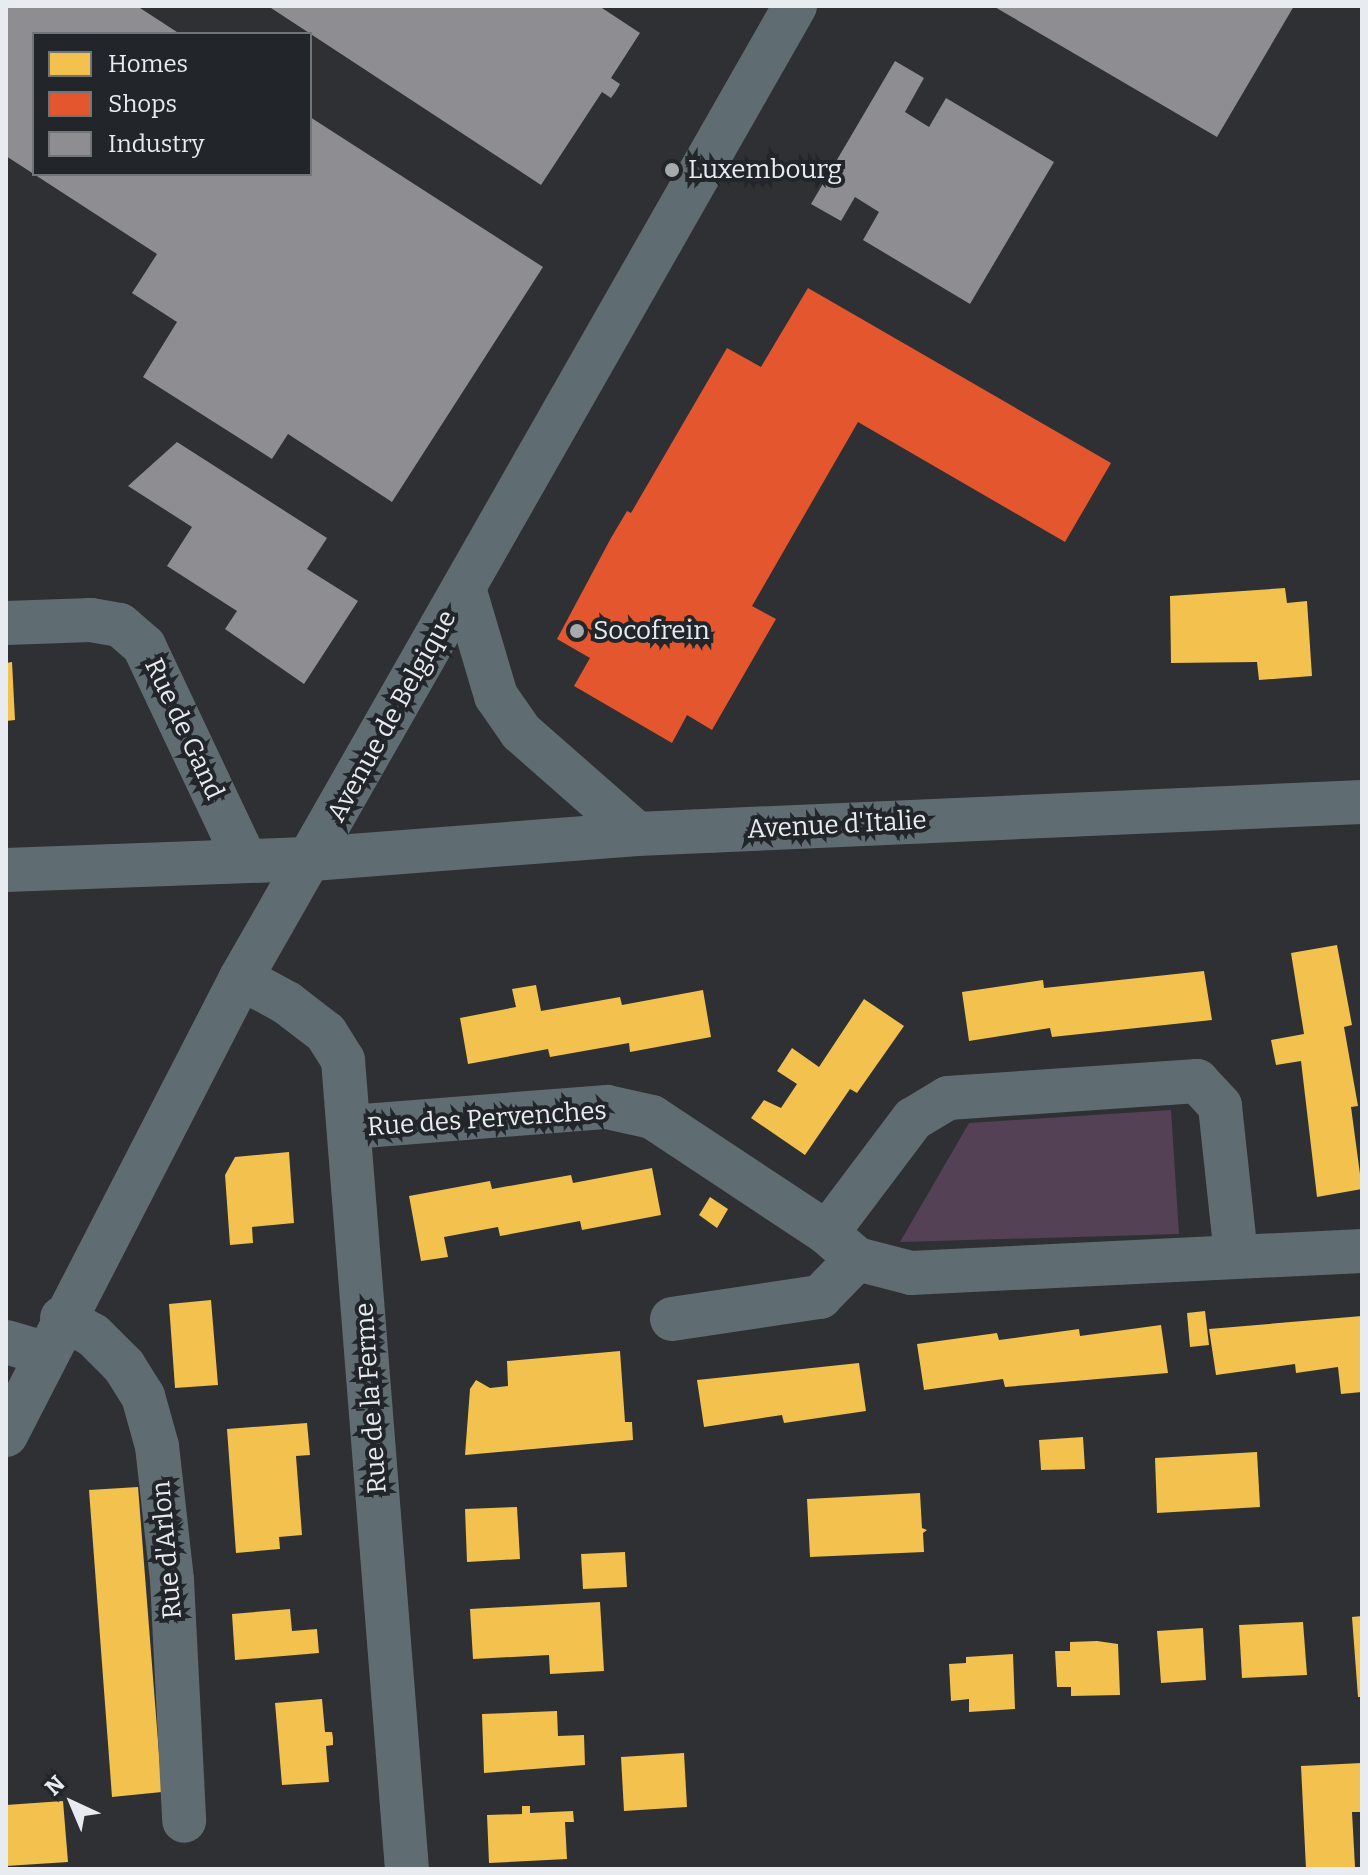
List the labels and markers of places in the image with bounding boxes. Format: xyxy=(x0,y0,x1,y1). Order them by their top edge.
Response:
place label: Luxembourg xyxy=(688,154,842,186)
marker: Luxembourg xyxy=(663,161,681,179)
place label: Socofrein xyxy=(593,615,710,647)
marker: Socofrein xyxy=(568,622,586,640)

